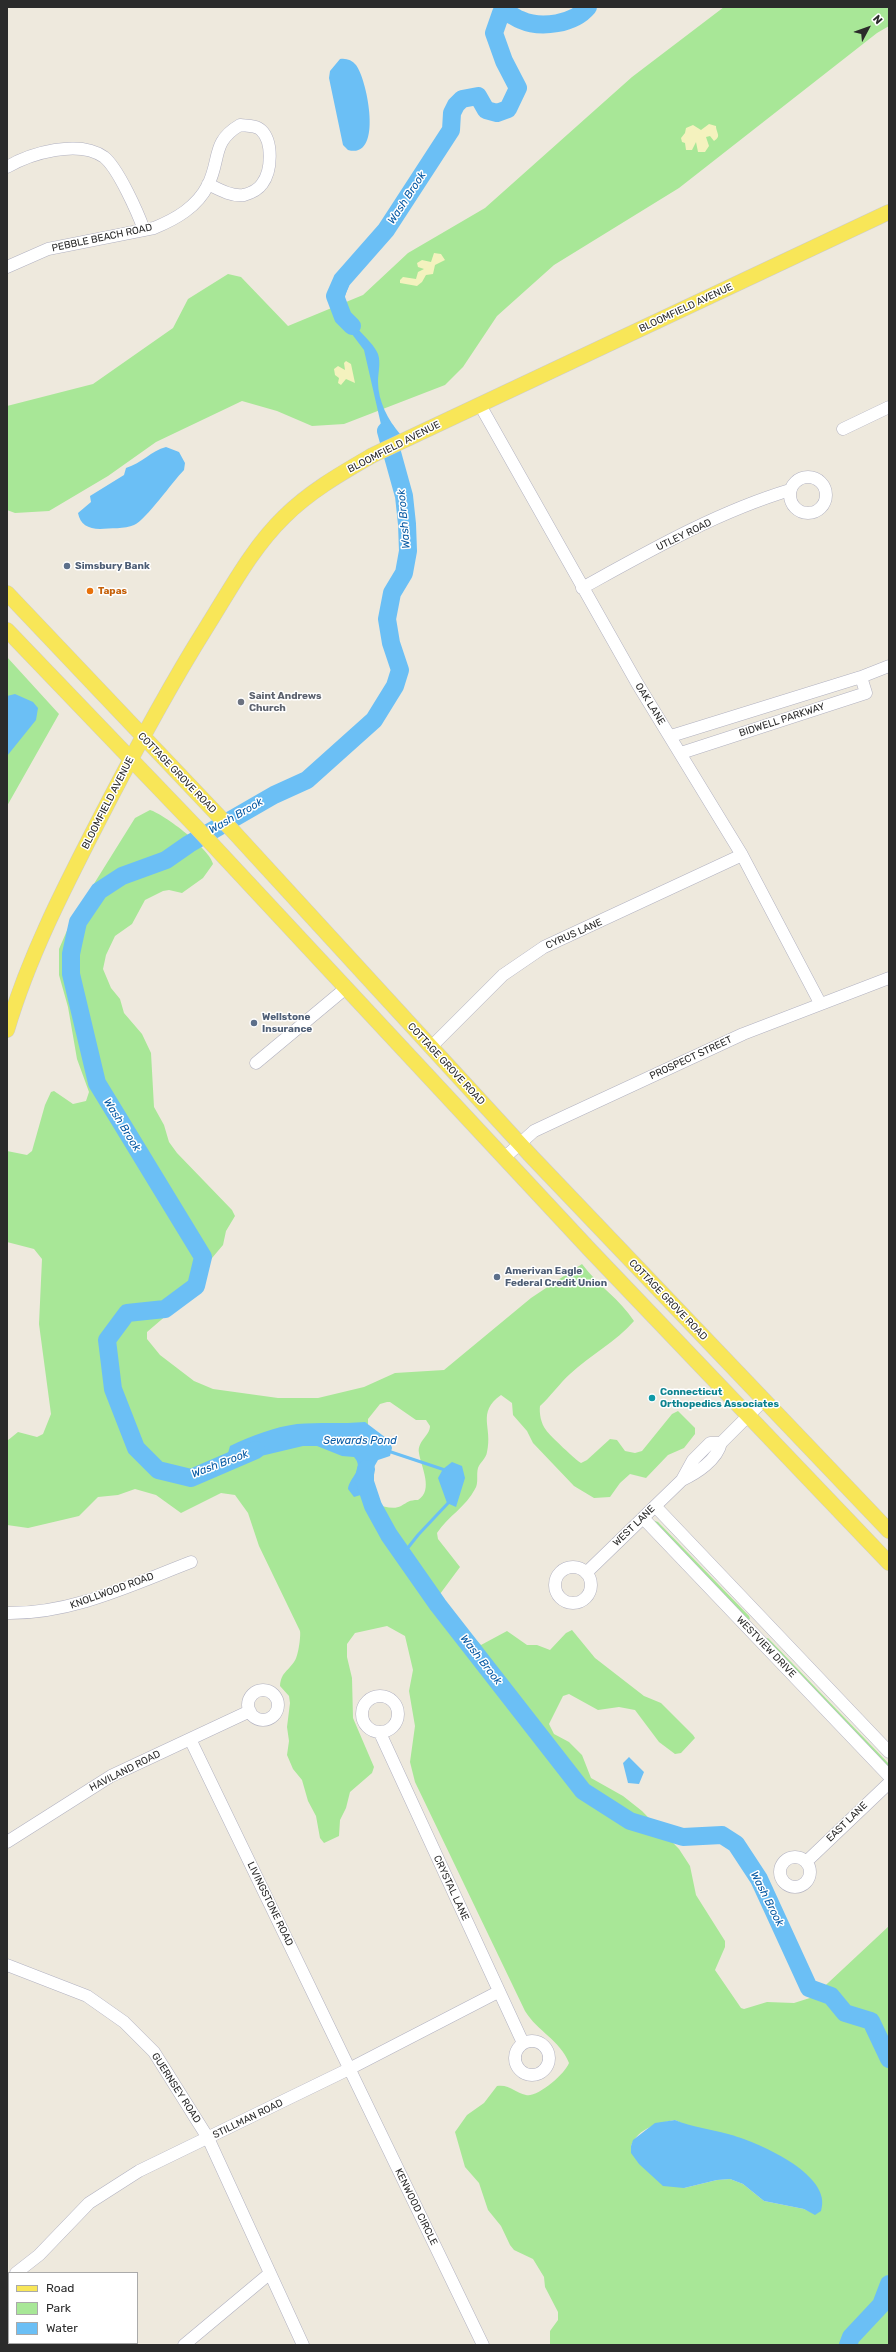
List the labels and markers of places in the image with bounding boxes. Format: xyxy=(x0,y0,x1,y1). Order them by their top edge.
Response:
place label: Simsbury Bank xyxy=(75,560,150,572)
marker: Simsbury Bank xyxy=(62,561,72,571)
place label: Tapas xyxy=(98,585,127,597)
marker: Tapas xyxy=(85,586,95,596)
place label: Saint Andrews Church xyxy=(249,690,322,714)
marker: Saint Andrews Church xyxy=(236,697,246,707)
place label: Wellstone Insurance xyxy=(262,1011,312,1034)
marker: Wellstone Insurance xyxy=(249,1018,259,1028)
place label: Amerivan Eagle Federal Credit Union xyxy=(505,1265,607,1288)
marker: Amerivan Eagle Federal Credit Union xyxy=(492,1272,502,1282)
place label: Connecticut Orthopedics Associates xyxy=(660,1386,779,1410)
marker: Connecticut Orthopedics Associates xyxy=(647,1393,657,1403)

